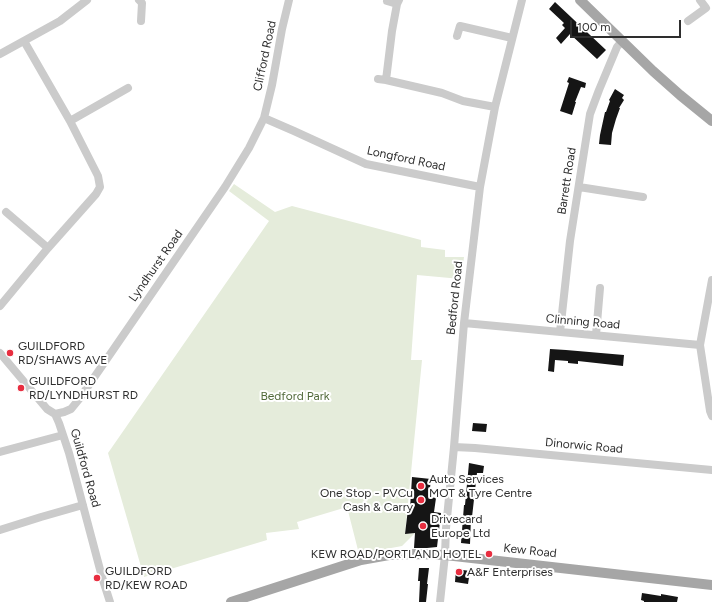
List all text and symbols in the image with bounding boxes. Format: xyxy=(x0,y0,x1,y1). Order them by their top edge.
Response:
scale bar xyxy=(572,12,683,38)
street label: Clifford Road xyxy=(251,20,279,92)
text: 100 m xyxy=(577,20,611,34)
street label: Longford Road xyxy=(365,144,447,174)
street label: Barrett Road xyxy=(555,146,579,216)
street label: Lyndhurst Road xyxy=(126,227,186,305)
street label: Bedford Road xyxy=(444,260,466,336)
street label: Clinning Road xyxy=(545,312,621,332)
place label: GUILDFORD RD/SHAWS AVE xyxy=(18,339,107,367)
marker: GUILDFORD RD/SHAWS AVE xyxy=(5,348,15,358)
place label: GUILDFORD RD/LYNDHURST RD xyxy=(29,374,138,402)
marker: GUILDFORD RD/LYNDHURST RD xyxy=(16,383,26,393)
park label: Bedford Park xyxy=(260,389,330,403)
street label: Guildford Road xyxy=(67,427,103,509)
street label: Dinorwic Road xyxy=(545,435,623,457)
place label: Auto Services MOT & Tyre Centre xyxy=(429,472,532,500)
marker: Auto Services MOT & Tyre Centre xyxy=(416,481,426,491)
place label: One Stop - PVCu Cash & Carry xyxy=(320,486,413,514)
marker: One Stop - PVCu Cash & Carry xyxy=(416,495,426,505)
place label: Drivecard Europe Ltd xyxy=(431,512,490,540)
marker: Drivecard Europe Ltd xyxy=(418,521,428,531)
street label: Kew Road xyxy=(503,541,557,561)
place label: KEW ROAD/PORTLAND HOTEL xyxy=(311,547,481,561)
marker: KEW ROAD/PORTLAND HOTEL xyxy=(484,549,494,559)
place label: GUILDFORD RD/KEW ROAD xyxy=(105,564,188,592)
place label: A&F Enterprises xyxy=(467,565,553,579)
marker: A&F Enterprises xyxy=(454,567,464,577)
marker: GUILDFORD RD/KEW ROAD xyxy=(92,573,102,583)

